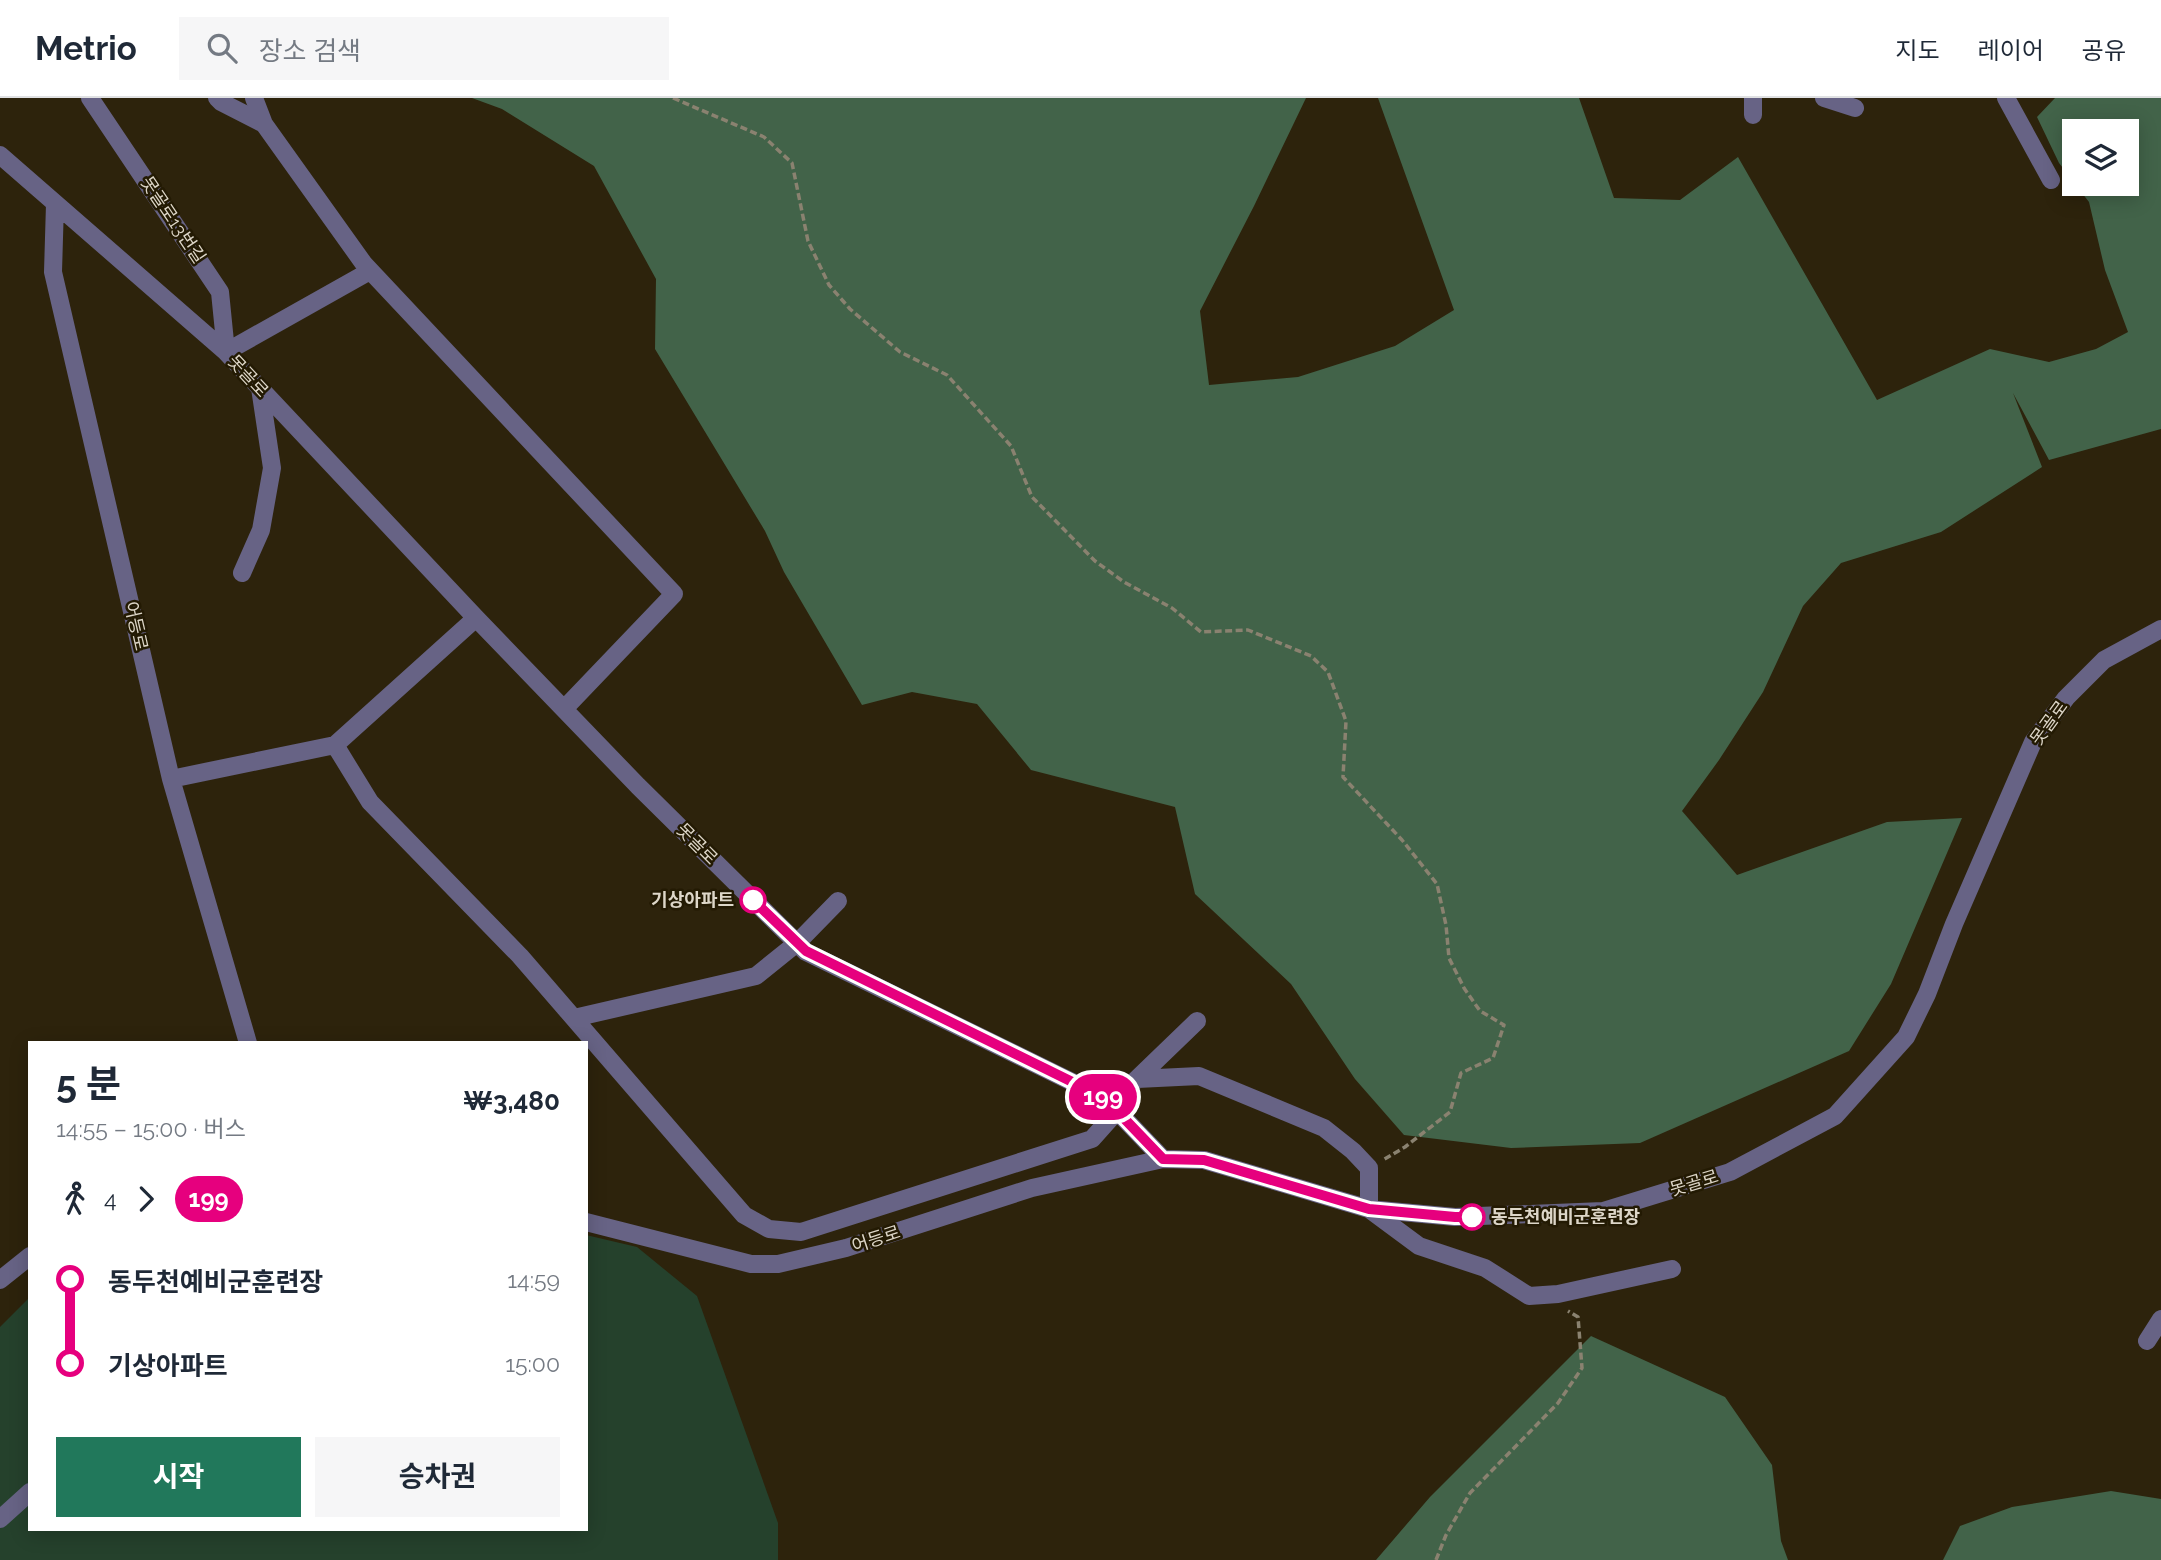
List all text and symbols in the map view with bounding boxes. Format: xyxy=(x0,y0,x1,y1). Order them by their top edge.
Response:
search box xyxy=(179,17,669,80)
text: Metrio xyxy=(35,29,137,68)
icon: search xyxy=(203,29,241,67)
text: 장소 검색 xyxy=(259,36,361,66)
text: 지도 xyxy=(1895,36,1940,65)
text: 레이어 xyxy=(1978,36,2044,65)
text: 공유 xyxy=(2082,36,2126,65)
map controls xyxy=(2062,119,2139,196)
button: layers xyxy=(2062,119,2139,196)
street label: 못골로13번길 xyxy=(137,172,210,267)
street label: 못골로 xyxy=(224,350,273,401)
street label: 어등로 xyxy=(121,599,152,652)
street label: 못골로 xyxy=(2025,696,2072,749)
street label: 못골로 xyxy=(672,819,722,869)
marker: 기상아파트 xyxy=(740,887,766,913)
place label: 기상아파트 xyxy=(651,889,734,910)
text: 5 분 xyxy=(56,1061,121,1106)
line badge: 199 xyxy=(1063,1074,1143,1120)
text: 199 xyxy=(1083,1082,1123,1111)
text: ₩3,480 xyxy=(463,1086,560,1116)
text: 14:55 – 15:00 · 버스 xyxy=(56,1115,246,1142)
street label: 못골로 xyxy=(1667,1165,1721,1200)
icon: walk xyxy=(56,1180,94,1218)
icon: forward xyxy=(127,1180,165,1218)
text: 199 xyxy=(189,1184,229,1213)
text: 4 xyxy=(104,1185,117,1212)
marker: 동두천예비군훈련장 xyxy=(1459,1204,1485,1230)
place label: 동두천예비군훈련장 xyxy=(1491,1206,1640,1227)
street label: 어등로 xyxy=(849,1221,903,1256)
text: 14:59 xyxy=(507,1266,560,1293)
text: 동두천예비군훈련장 xyxy=(108,1267,323,1297)
text: 15:00 xyxy=(505,1350,560,1377)
text: 기상아파트 xyxy=(108,1351,228,1381)
button: 시작 xyxy=(56,1437,301,1517)
button: 승차권 xyxy=(315,1437,560,1517)

